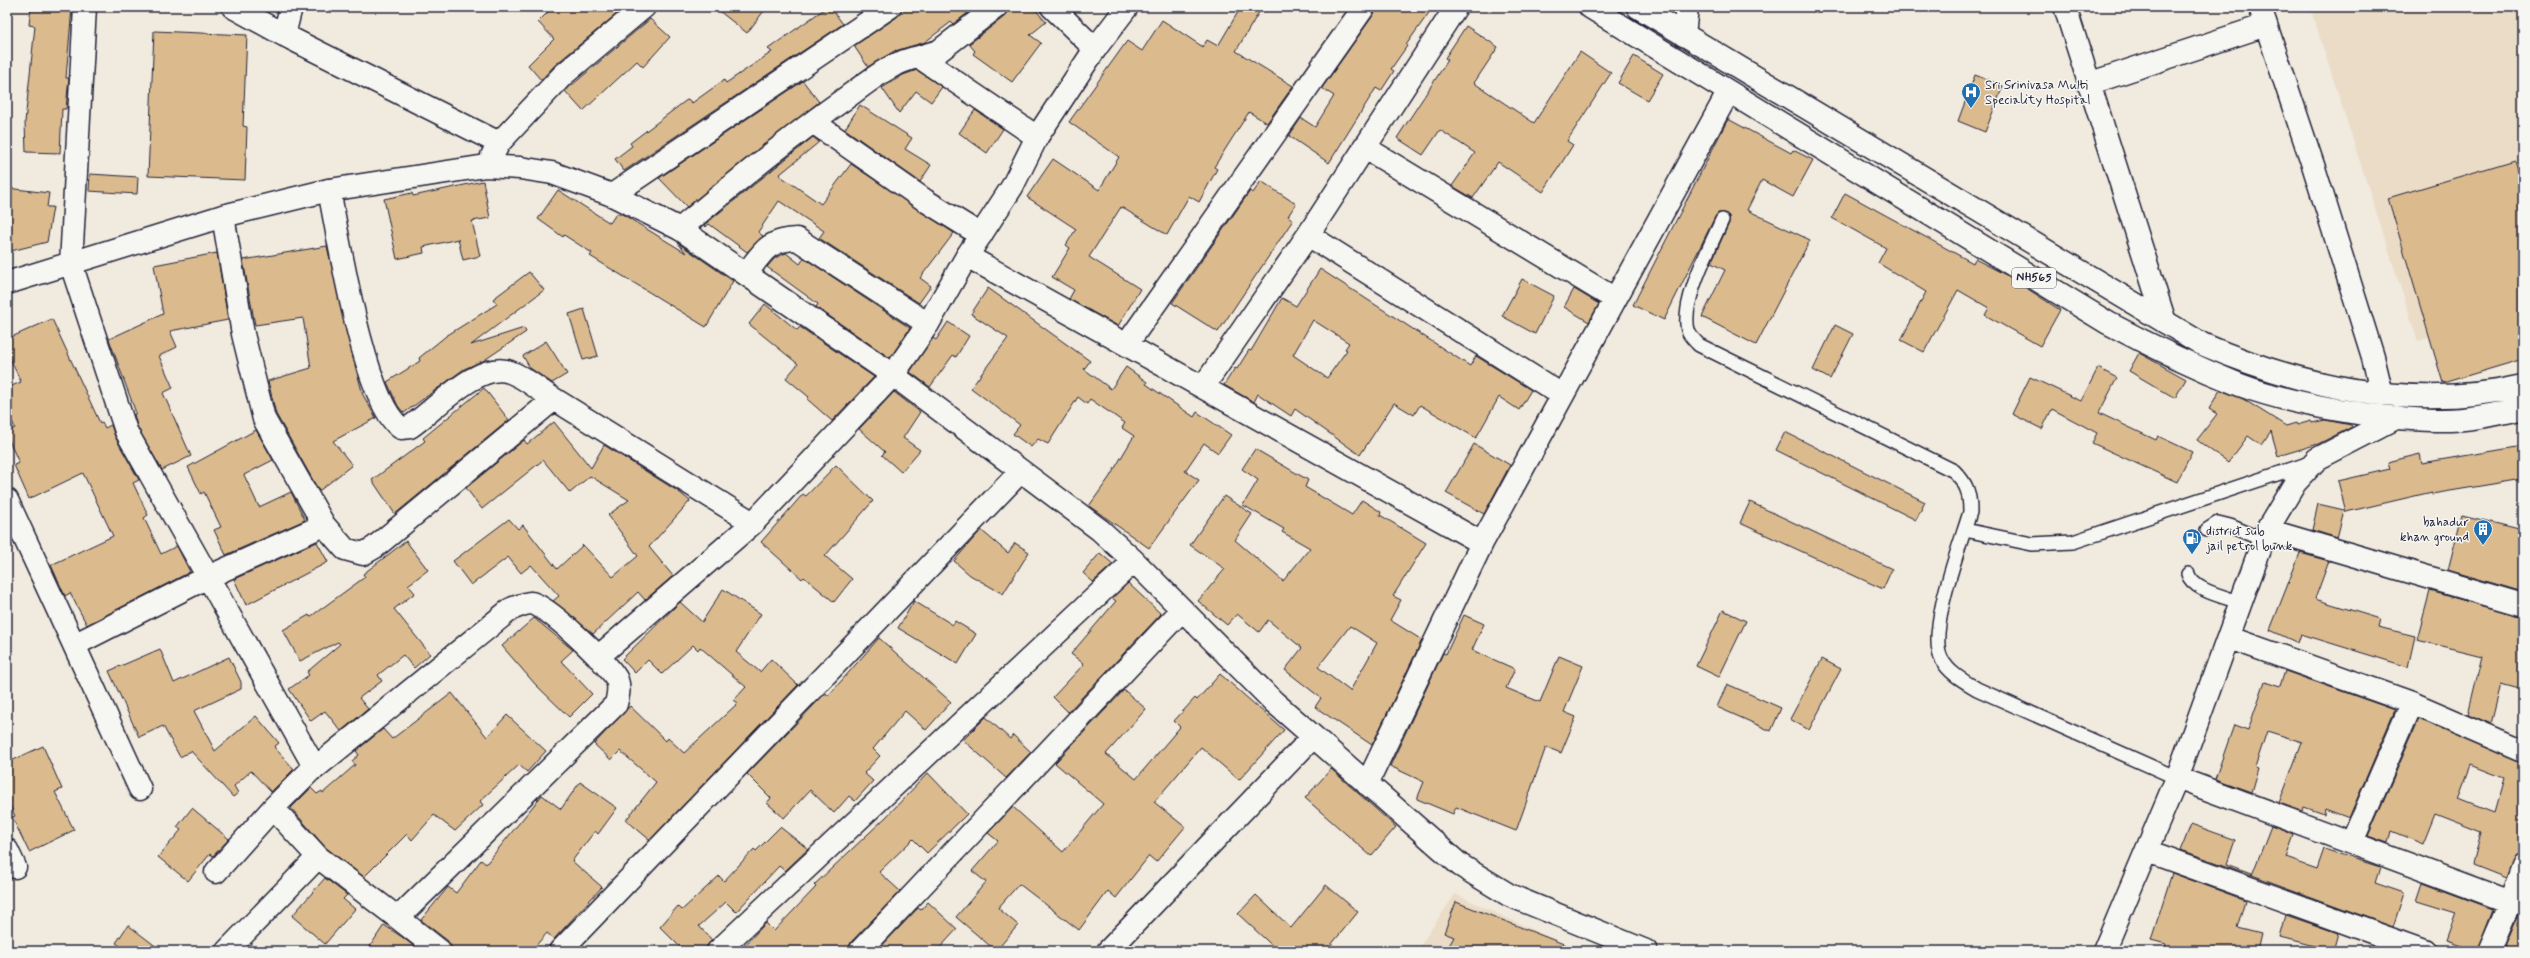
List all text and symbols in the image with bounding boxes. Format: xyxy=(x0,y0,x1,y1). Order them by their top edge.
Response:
place label: Sri Srinivasa Multi Speciality Hospital xyxy=(1985,77,2090,109)
hospital icon: Sri Srinivasa Multi Speciality Hospital xyxy=(1960,81,1982,109)
road number: NH565 xyxy=(2012,268,2056,288)
place label: bahadur khan ground xyxy=(2400,514,2470,546)
building icon: bahadur khan ground xyxy=(2472,518,2494,546)
place label: district sub jail petrol bunk xyxy=(2205,523,2293,555)
fuel station icon: district sub jail petrol bunk xyxy=(2181,527,2203,555)

